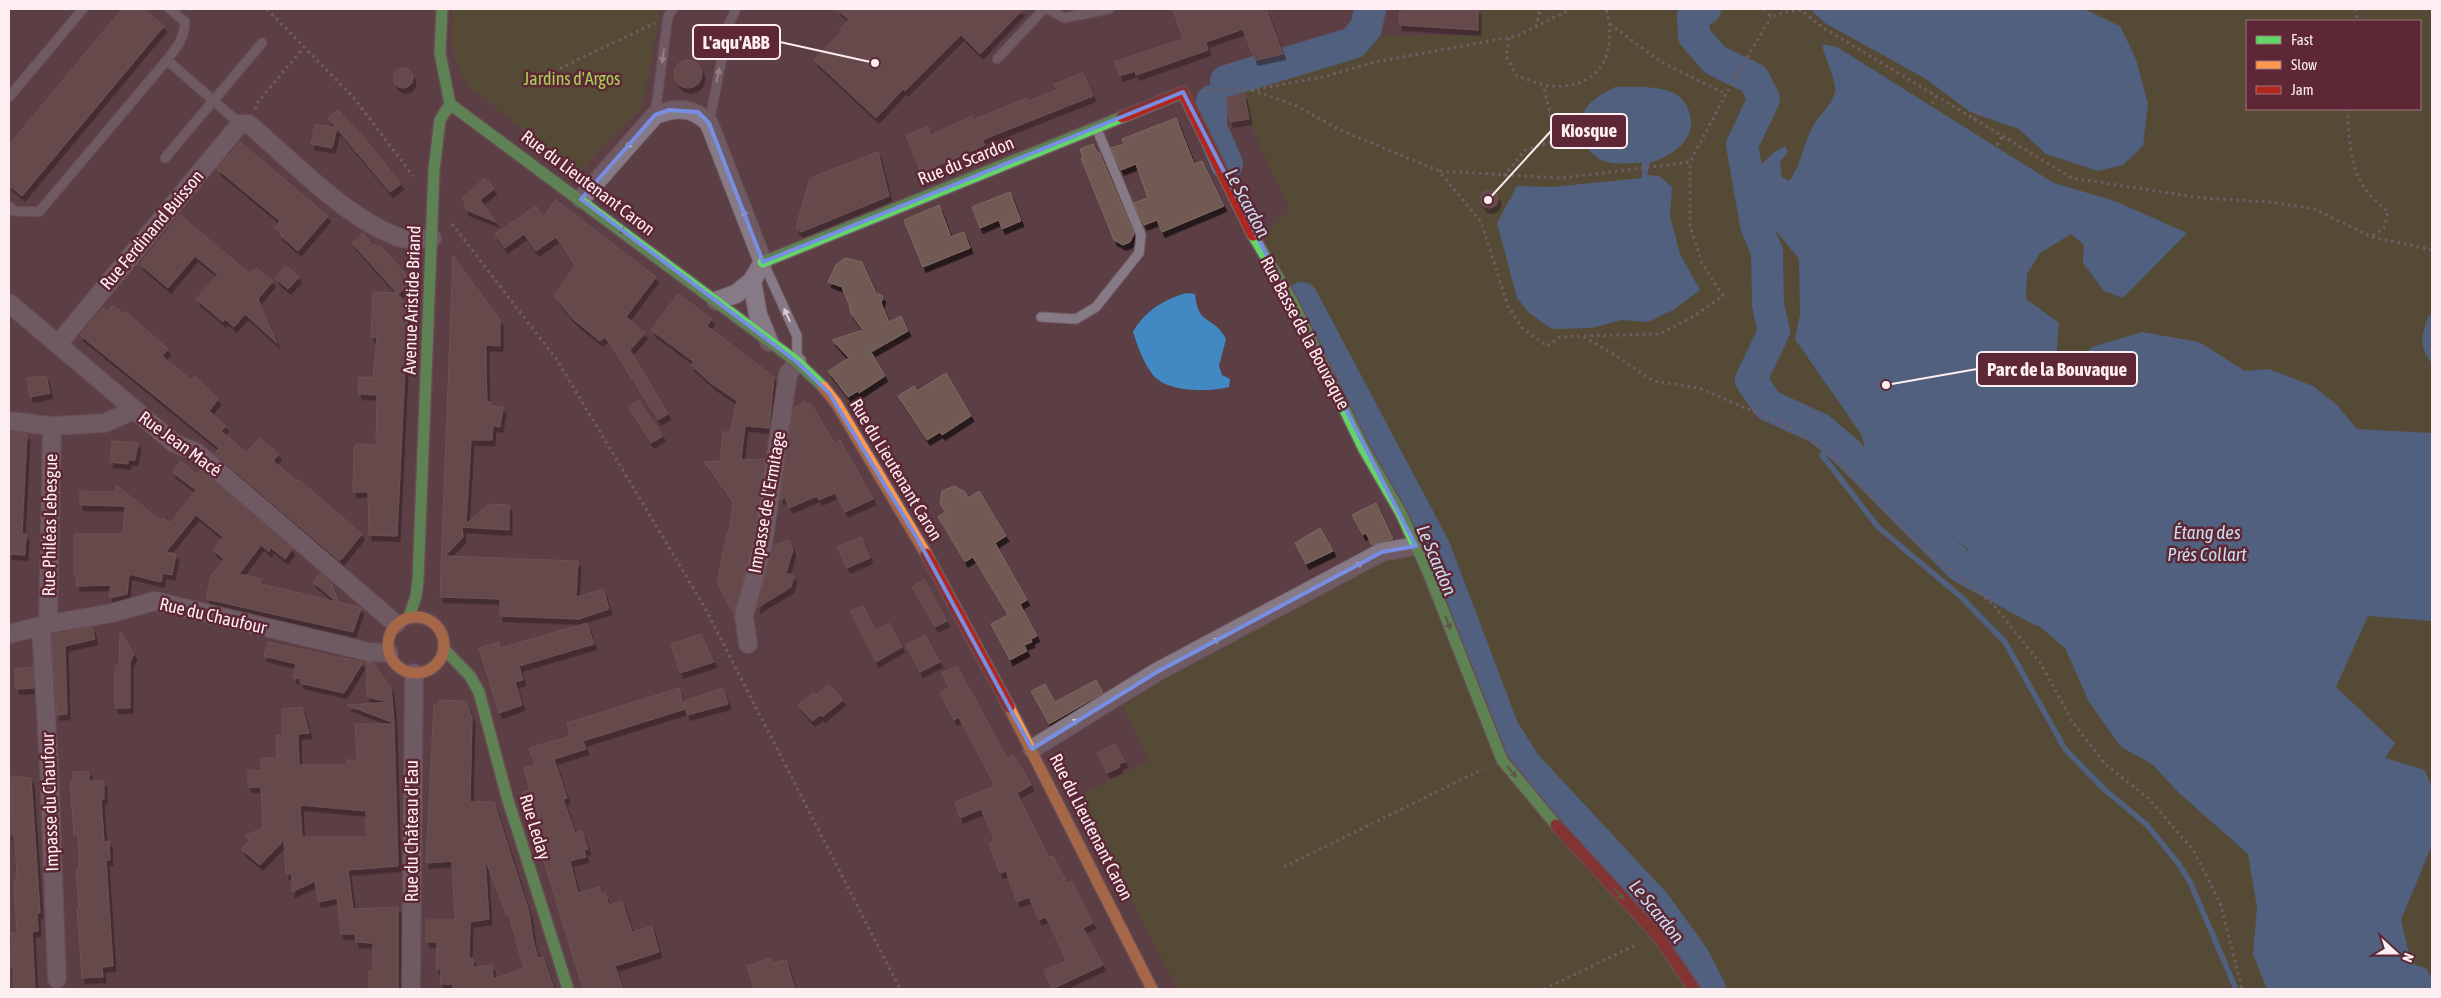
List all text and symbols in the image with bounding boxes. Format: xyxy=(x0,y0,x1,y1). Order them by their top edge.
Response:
legend xyxy=(2246,20,2421,110)
callout: L'aqu'ABB xyxy=(693,25,780,59)
text: L'aqu'ABB xyxy=(703,31,769,53)
text: Fast xyxy=(2291,31,2313,48)
one-way arrow xyxy=(659,48,667,64)
text: Slow xyxy=(2291,56,2317,73)
one-way arrow xyxy=(715,67,723,83)
park label: Jardins d'Argos xyxy=(524,68,620,89)
text: Jam xyxy=(2291,81,2314,98)
callout: Kiosque xyxy=(1551,114,1627,148)
text: Kiosque xyxy=(1561,119,1617,141)
street label: Rue du Lieutenant Caron xyxy=(517,126,659,240)
street label: Rue du Scardon xyxy=(915,132,1017,189)
one-way arrow xyxy=(624,137,636,149)
water label: Le Scardon xyxy=(1221,165,1275,241)
street label: Rue Ferdinand Buisson xyxy=(96,166,208,294)
one-way arrow xyxy=(741,209,749,223)
one-way arrow xyxy=(613,223,626,234)
street label: Avenue Aristide Briand xyxy=(398,225,425,375)
street label: Rue Basse de la Bouvaque xyxy=(1256,253,1355,413)
one-way arrow xyxy=(783,308,791,322)
callout: Parc de la Bouvaque xyxy=(1977,352,2137,386)
text: Parc de la Bouvaque xyxy=(1987,358,2127,380)
street label: Rue du Lieutenant Caron xyxy=(846,395,947,544)
street label: Rue Jean Macé xyxy=(135,407,226,481)
street label: Impasse de l'Ermitage xyxy=(744,429,789,575)
street label: Rue Philéas Lebesgue xyxy=(38,453,61,597)
water label: Le Scardon xyxy=(1412,521,1462,599)
water label: Étang des Prés Collart xyxy=(2167,521,2247,565)
one-way arrow xyxy=(1350,562,1364,570)
street label: Rue du Chaufour xyxy=(157,593,269,638)
one-way arrow xyxy=(1444,616,1452,631)
one-way arrow xyxy=(1206,638,1221,646)
one-way arrow xyxy=(1067,719,1080,728)
street label: Impasse du Chaufour xyxy=(37,732,62,872)
street label: Rue du Lieutenant Caron xyxy=(1045,750,1137,904)
street label: Rue du Château d'Eau xyxy=(401,760,422,902)
one-way arrow xyxy=(1506,765,1517,778)
street label: Rue Leday xyxy=(516,791,555,862)
water label: Le Scardon xyxy=(1625,875,1689,947)
one-way arrow xyxy=(1613,887,1625,899)
north arrow xyxy=(2371,928,2421,978)
text: N xyxy=(2399,951,2417,964)

